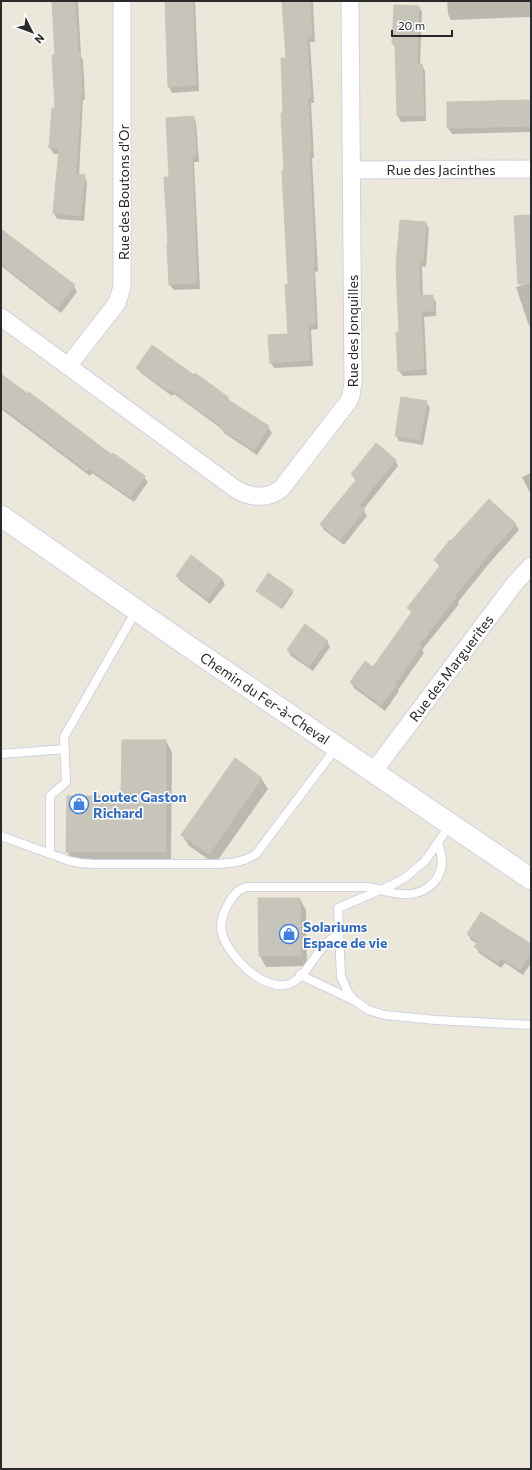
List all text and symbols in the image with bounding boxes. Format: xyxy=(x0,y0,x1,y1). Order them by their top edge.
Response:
north arrow xyxy=(12,12,52,52)
scale bar xyxy=(392,12,452,38)
text: 20 m xyxy=(398,18,425,32)
text: N xyxy=(32,32,47,46)
street label: Rue des Boutons d'Or xyxy=(115,124,132,260)
street label: Rue des Jacinthes xyxy=(386,161,496,178)
street label: Rue des Jonquilles xyxy=(344,275,361,387)
street label: Rue des Marguerites xyxy=(405,611,497,725)
street label: Chemin du Fer-à-Cheval xyxy=(197,648,333,748)
place label: Loutec Gaston Richard xyxy=(93,788,187,821)
shop icon: Loutec Gaston Richard xyxy=(68,793,90,815)
place label: Solariums Espace de vie xyxy=(303,918,387,951)
shop icon: Solariums Espace de vie xyxy=(278,923,300,945)

